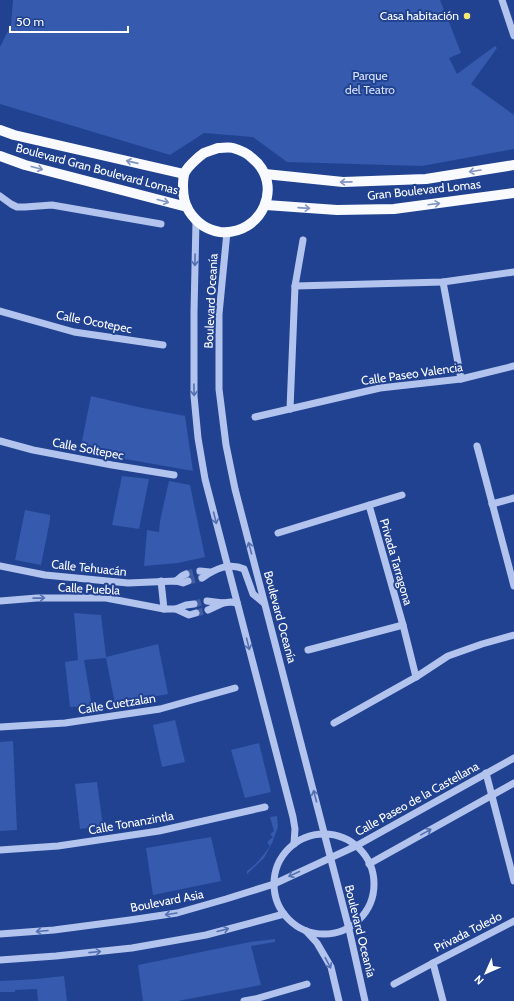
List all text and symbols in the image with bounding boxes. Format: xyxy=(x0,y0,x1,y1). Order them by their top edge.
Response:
scale bar xyxy=(10,8,128,34)
place label: Casa habitación xyxy=(380,8,459,23)
marker: Casa habitación xyxy=(462,11,472,21)
text: 50 m xyxy=(16,14,44,29)
park label: Parque del Teatro xyxy=(345,68,395,97)
street label: Boulevard Gran Boulevard Lomas xyxy=(14,140,180,197)
one-way arrow xyxy=(126,158,139,165)
one-way arrow xyxy=(30,165,43,173)
one-way arrow xyxy=(469,167,482,175)
street label: Gran Boulevard Lomas xyxy=(366,176,482,203)
one-way arrow xyxy=(340,178,353,186)
one-way arrow xyxy=(156,198,169,205)
one-way arrow xyxy=(427,200,440,208)
one-way arrow xyxy=(297,204,310,211)
one-way arrow xyxy=(191,253,199,266)
street label: Boulevard Oceanía xyxy=(201,253,220,349)
street label: Calle Ocotepec xyxy=(55,307,134,336)
street label: Calle Paseo Valencia xyxy=(360,359,464,388)
one-way arrow xyxy=(190,383,198,396)
street label: Calle Soltepec xyxy=(51,434,126,463)
one-way arrow xyxy=(212,511,220,524)
street label: Privada Tarragona xyxy=(377,517,416,607)
one-way arrow xyxy=(246,542,254,555)
street label: Calle Tehuacán xyxy=(51,556,128,579)
street label: Boulevard Oceanía xyxy=(261,569,300,665)
street label: Calle Puebla xyxy=(58,579,121,598)
one-way arrow xyxy=(32,595,45,602)
one-way arrow xyxy=(245,637,252,650)
street label: Calle Cuetzalan xyxy=(77,690,157,717)
street label: Calle Paseo de la Castellana xyxy=(352,758,482,839)
one-way arrow xyxy=(310,790,318,803)
street label: Calle Tonanzintla xyxy=(87,808,175,837)
one-way arrow xyxy=(420,828,432,835)
one-way arrow xyxy=(289,871,301,878)
street label: Boulevard Oceanía xyxy=(342,883,379,979)
street label: Boulevard Asia xyxy=(129,886,205,915)
street label: Privada Toledo xyxy=(431,908,505,955)
one-way arrow xyxy=(165,910,178,918)
one-way arrow xyxy=(216,926,229,934)
one-way arrow xyxy=(36,927,49,934)
one-way arrow xyxy=(88,948,101,956)
north arrow xyxy=(466,953,506,993)
one-way arrow xyxy=(325,956,332,968)
text: N xyxy=(471,972,487,988)

